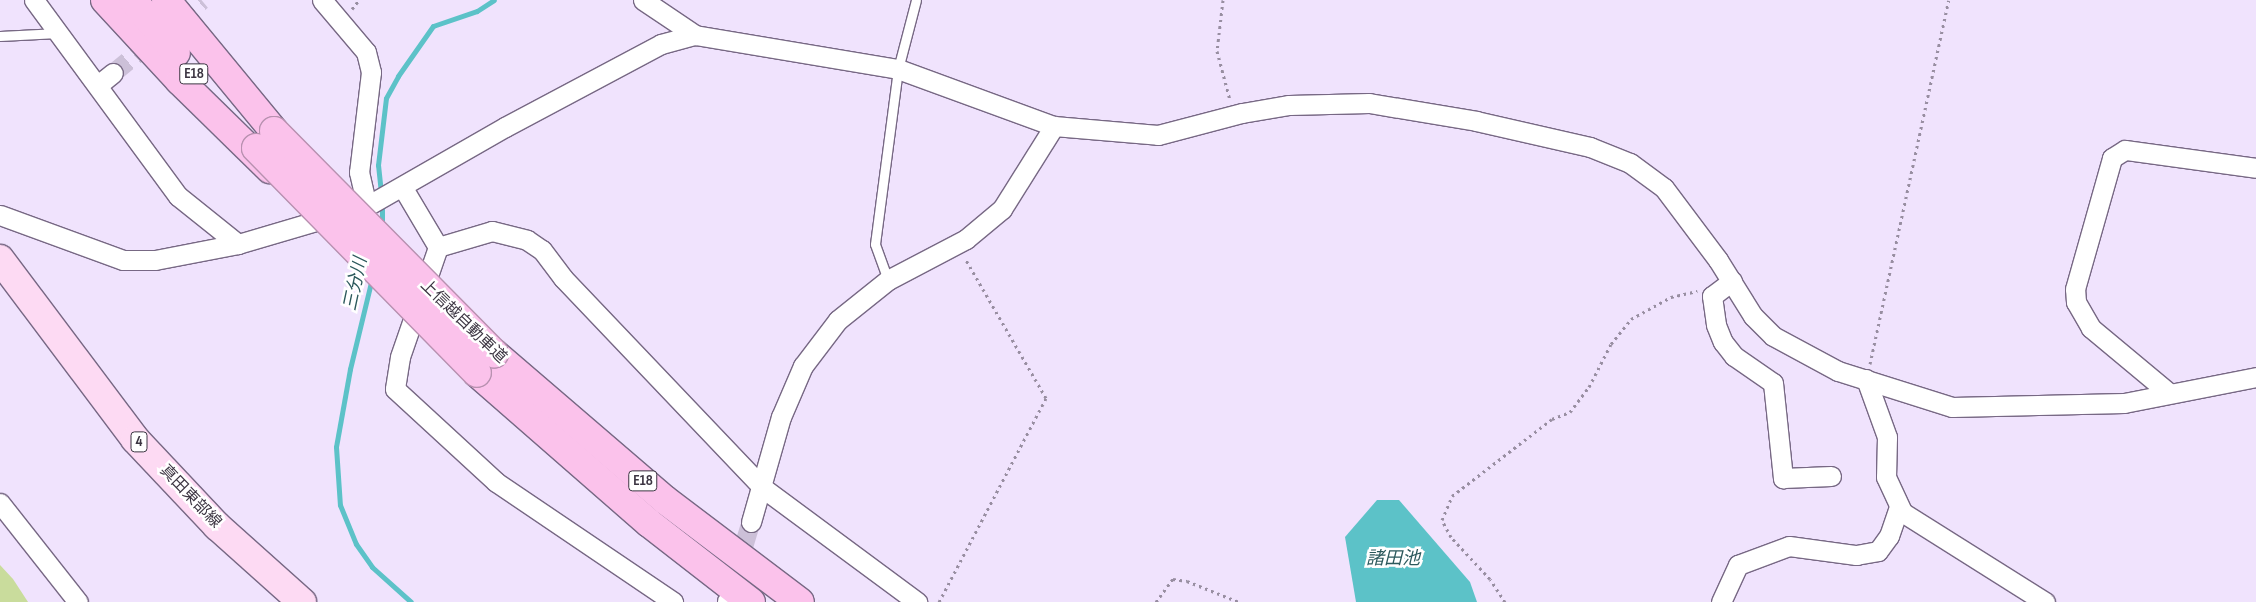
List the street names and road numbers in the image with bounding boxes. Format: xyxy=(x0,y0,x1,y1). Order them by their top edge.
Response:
road number: E18 xyxy=(179,62,209,86)
street label: 上信越自動車道 xyxy=(416,276,510,368)
road number: 4 xyxy=(130,430,148,454)
street label: 真田東部線 xyxy=(155,462,225,532)
road number: E18 xyxy=(628,468,658,494)

